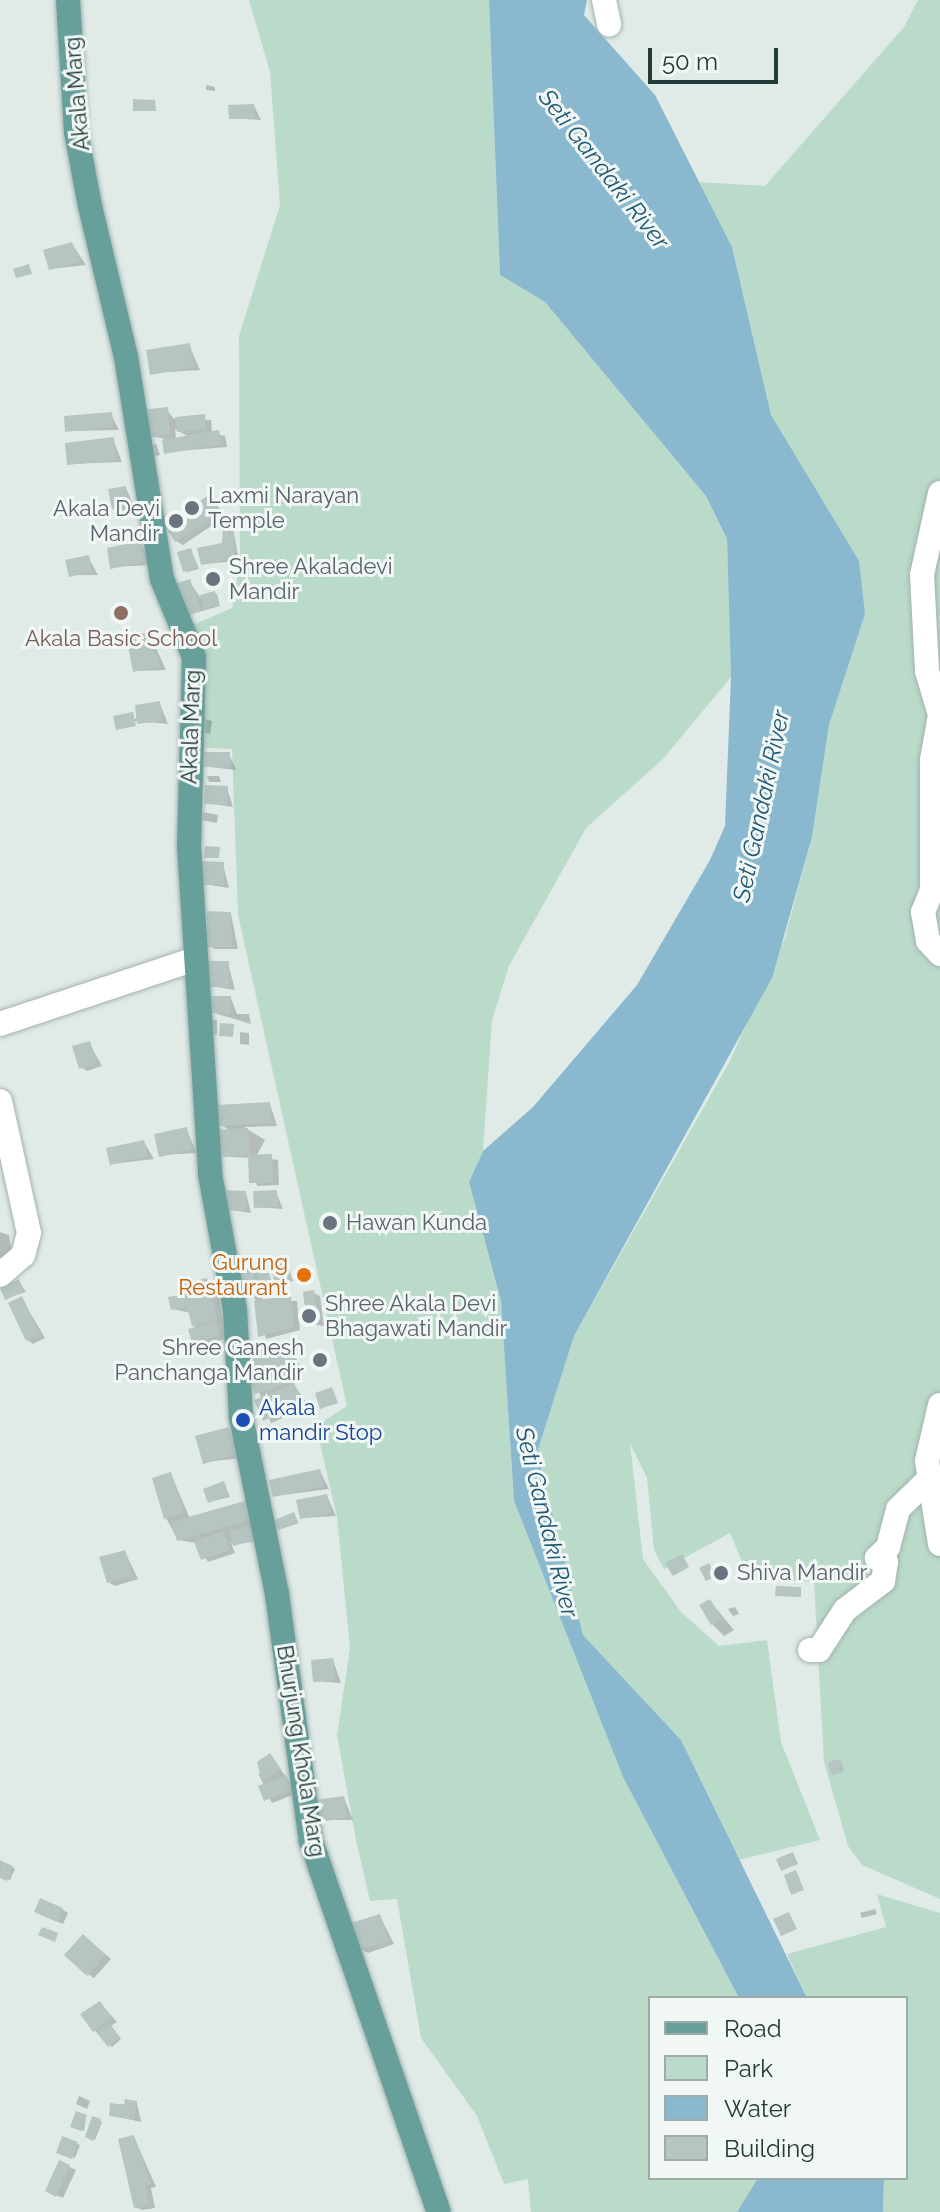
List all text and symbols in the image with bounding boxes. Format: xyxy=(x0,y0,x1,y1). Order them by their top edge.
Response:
scale bar xyxy=(652,32,782,82)
street label: Akala Marg xyxy=(59,36,95,152)
text: 50 m xyxy=(662,47,718,76)
water label: Seti Gandaki River xyxy=(533,83,675,255)
place label: Laxmi Narayan Temple xyxy=(208,482,359,534)
place label: Akala Devi Mandir xyxy=(53,495,160,546)
marker: Laxmi Narayan Temple xyxy=(183,499,201,517)
marker: Akala Devi Mandir xyxy=(167,512,185,530)
place label: Shree Akaladevi Mandir xyxy=(229,553,393,604)
marker: Shree Akaladevi Mandir xyxy=(204,570,222,588)
marker: Akala Basic School xyxy=(112,604,130,622)
place label: Akala Basic School xyxy=(25,626,217,652)
street label: Akala Marg xyxy=(176,669,206,785)
water label: Seti Gandaki River xyxy=(727,708,795,904)
place label: Hawan Kunda xyxy=(346,1210,487,1236)
marker: Hawan Kunda xyxy=(321,1214,339,1232)
place label: Gurung Restaurant xyxy=(178,1249,288,1300)
marker: Gurung Restaurant xyxy=(295,1266,313,1284)
place label: Shree Akala Devi Bhagawati Mandir xyxy=(325,1290,507,1342)
marker: Shree Akala Devi Bhagawati Mandir xyxy=(300,1307,318,1325)
place label: Shree Ganesh Panchanga Mandir xyxy=(115,1334,304,1386)
marker: Shree Ganesh Panchanga Mandir xyxy=(311,1351,329,1369)
place label: Akala mandir Stop xyxy=(259,1394,383,1446)
marker: Akala mandir Stop xyxy=(234,1411,252,1429)
water label: Seti Gandaki River xyxy=(509,1424,585,1620)
place label: Shiva Mandir xyxy=(737,1560,867,1586)
marker: Shiva Mandir xyxy=(712,1564,730,1582)
street label: Bhurjung Khola Marg xyxy=(271,1643,331,1859)
legend xyxy=(648,1996,908,2180)
text: Road xyxy=(724,2014,782,2043)
text: Park xyxy=(724,2054,773,2083)
text: Water xyxy=(724,2094,791,2123)
text: Building xyxy=(724,2134,815,2163)

